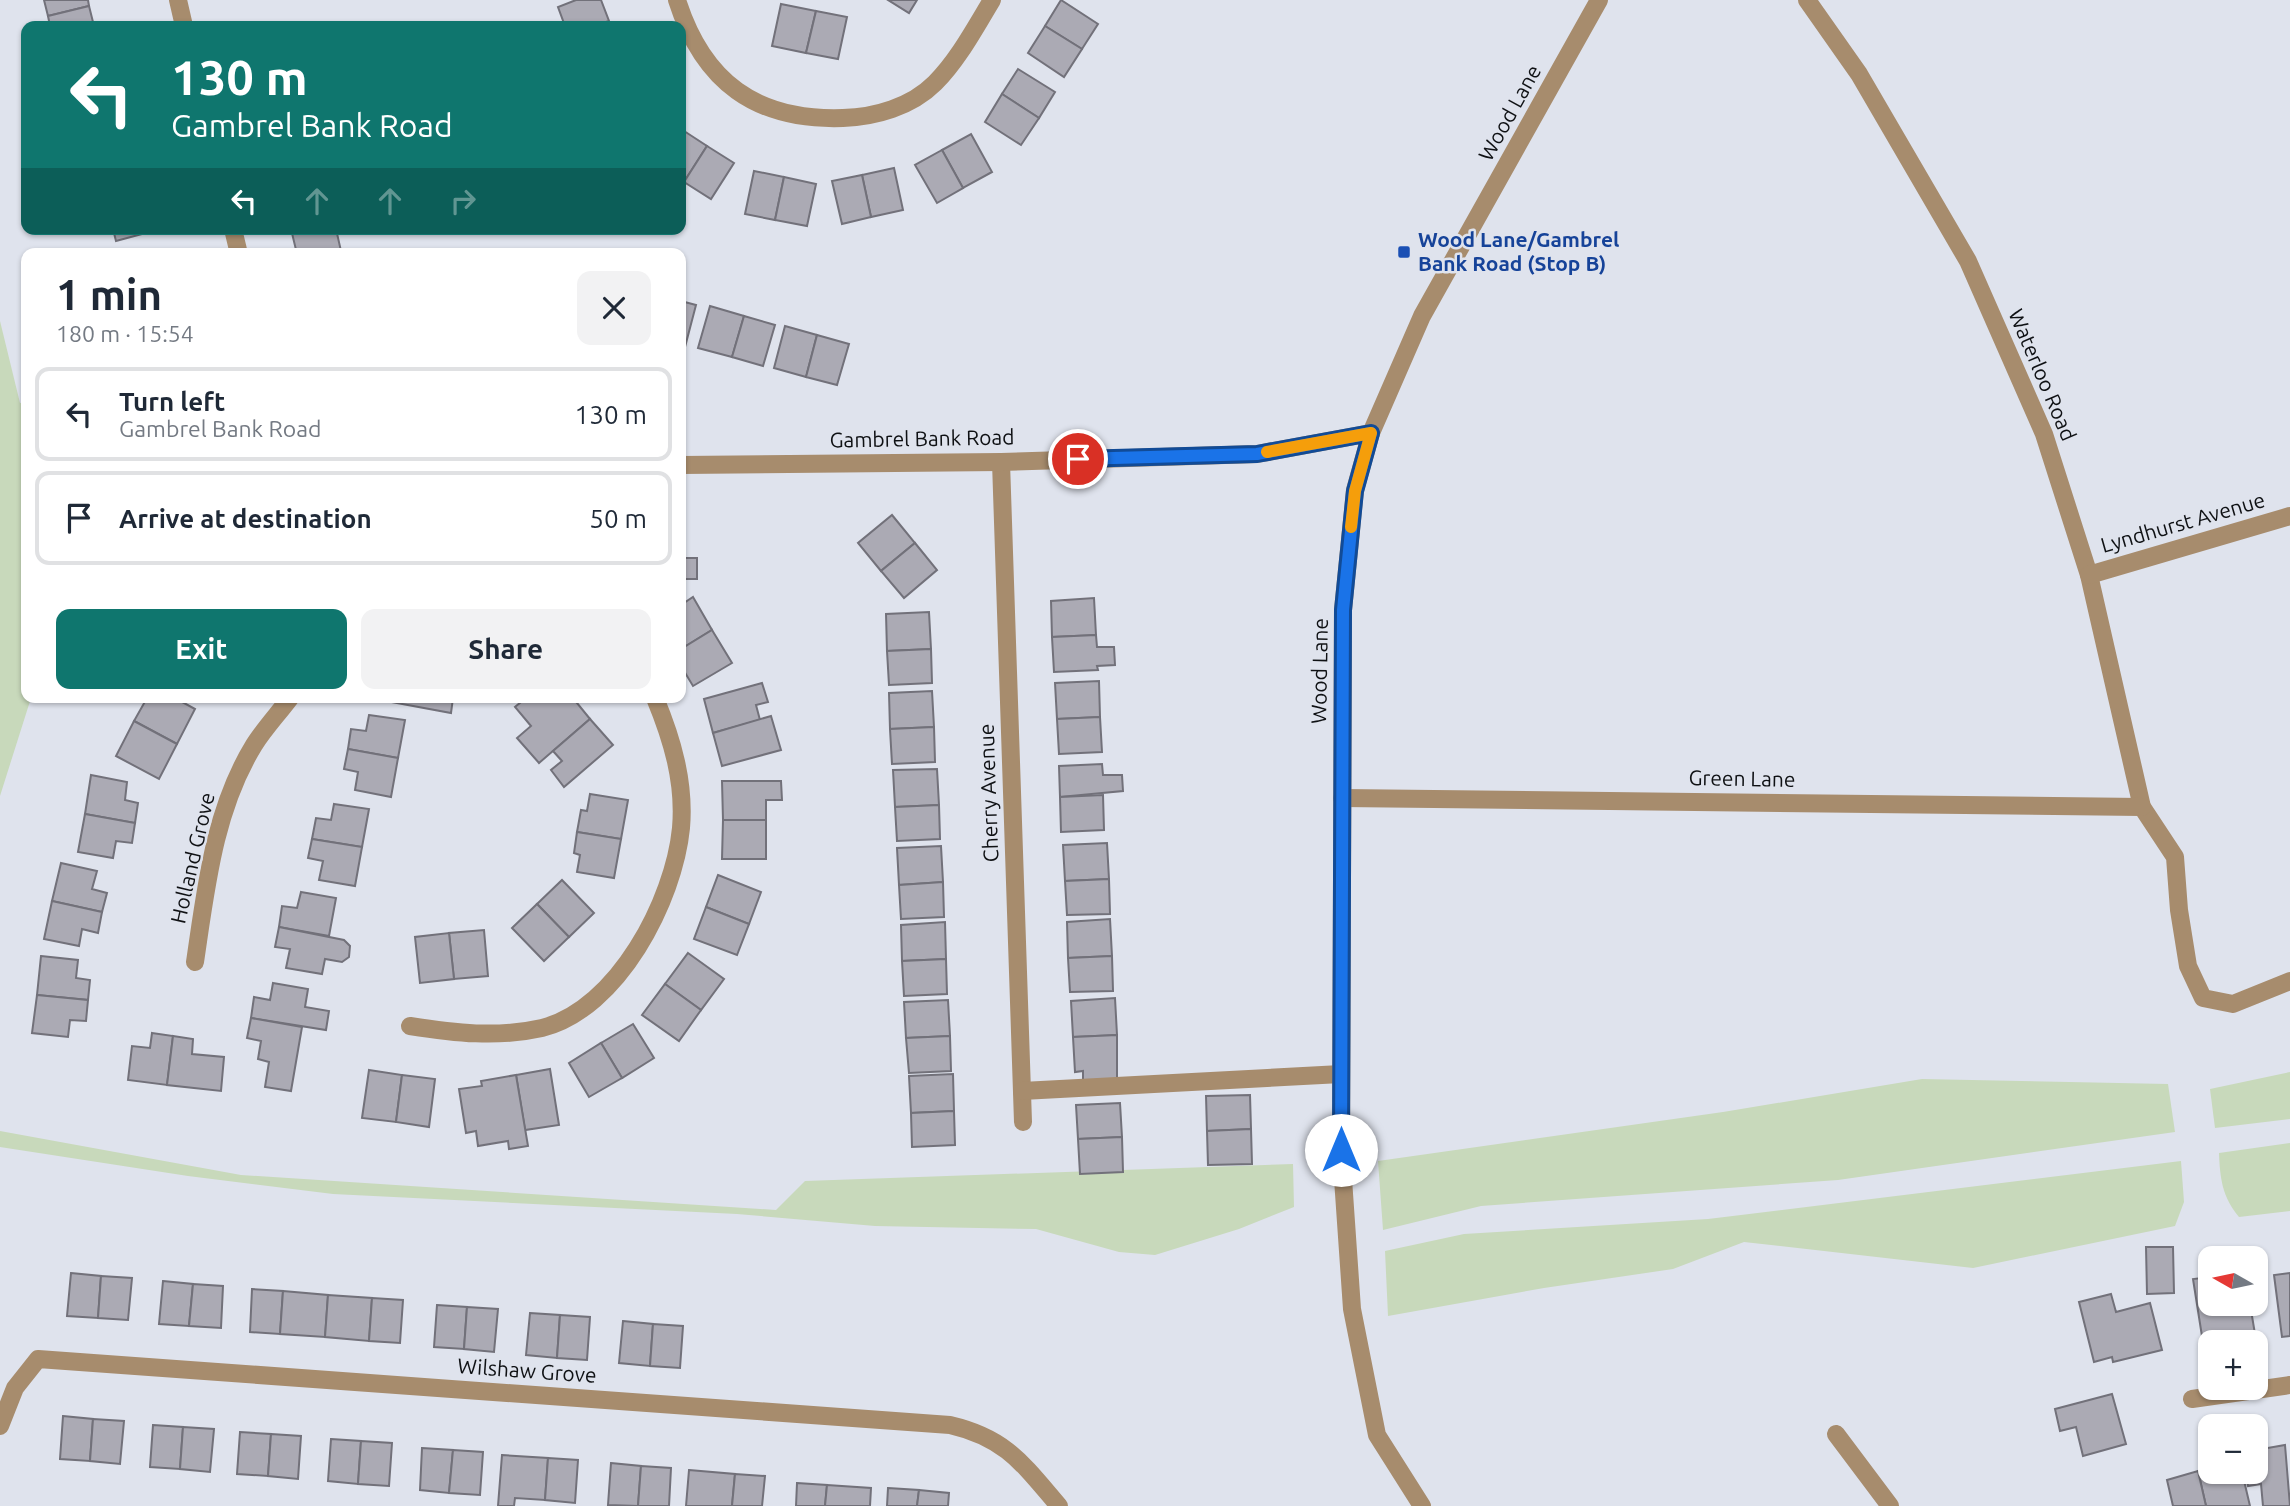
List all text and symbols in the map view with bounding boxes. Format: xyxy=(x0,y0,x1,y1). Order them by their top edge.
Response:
icon: left xyxy=(56,49,147,140)
text: 130 m xyxy=(171,49,308,104)
street label: Wood Lane xyxy=(1473,60,1545,165)
text: Gambrel Bank Road xyxy=(171,107,453,143)
icon: left xyxy=(225,182,263,220)
icon: ahead xyxy=(298,182,336,220)
icon: ahead xyxy=(371,182,409,220)
icon: right xyxy=(444,182,482,220)
place label: Wood Lane/Gambrel Bank Road (Stop B) xyxy=(1418,227,1619,275)
marker: Wood Lane/Gambrel Bank Road (Stop B) xyxy=(1396,244,1412,260)
text: 1 min xyxy=(56,271,162,318)
button: close xyxy=(577,271,651,345)
street label: Waterloo Road xyxy=(2004,305,2081,444)
text: 180 m · 15:54 xyxy=(56,321,194,346)
text: Turn left xyxy=(119,387,225,416)
icon: left xyxy=(60,395,98,433)
text: 130 m xyxy=(575,400,647,429)
text: Gambrel Bank Road xyxy=(119,416,322,441)
street label: Gambrel Bank Road xyxy=(829,424,1015,452)
pin xyxy=(1048,429,1108,489)
icon: arrive xyxy=(1059,440,1097,478)
street label: Lyndhurst Avenue xyxy=(2098,487,2268,557)
icon: arrive xyxy=(60,499,98,537)
text: Arrive at destination xyxy=(119,504,372,533)
text: 50 m xyxy=(589,504,647,533)
button: Exit xyxy=(56,609,347,689)
button: Share xyxy=(361,609,651,689)
street label: Wood Lane xyxy=(1306,618,1332,724)
street label: Cherry Avenue xyxy=(974,723,1002,863)
street label: Green Lane xyxy=(1688,765,1796,791)
street label: Holland Grove xyxy=(165,790,219,926)
position arrow xyxy=(1304,1113,1378,1187)
north arrow xyxy=(2198,1246,2268,1316)
map controls xyxy=(2198,1246,2268,1484)
button: + xyxy=(2198,1330,2268,1400)
street label: Wilshaw Grove xyxy=(457,1353,597,1387)
button: − xyxy=(2198,1414,2268,1484)

